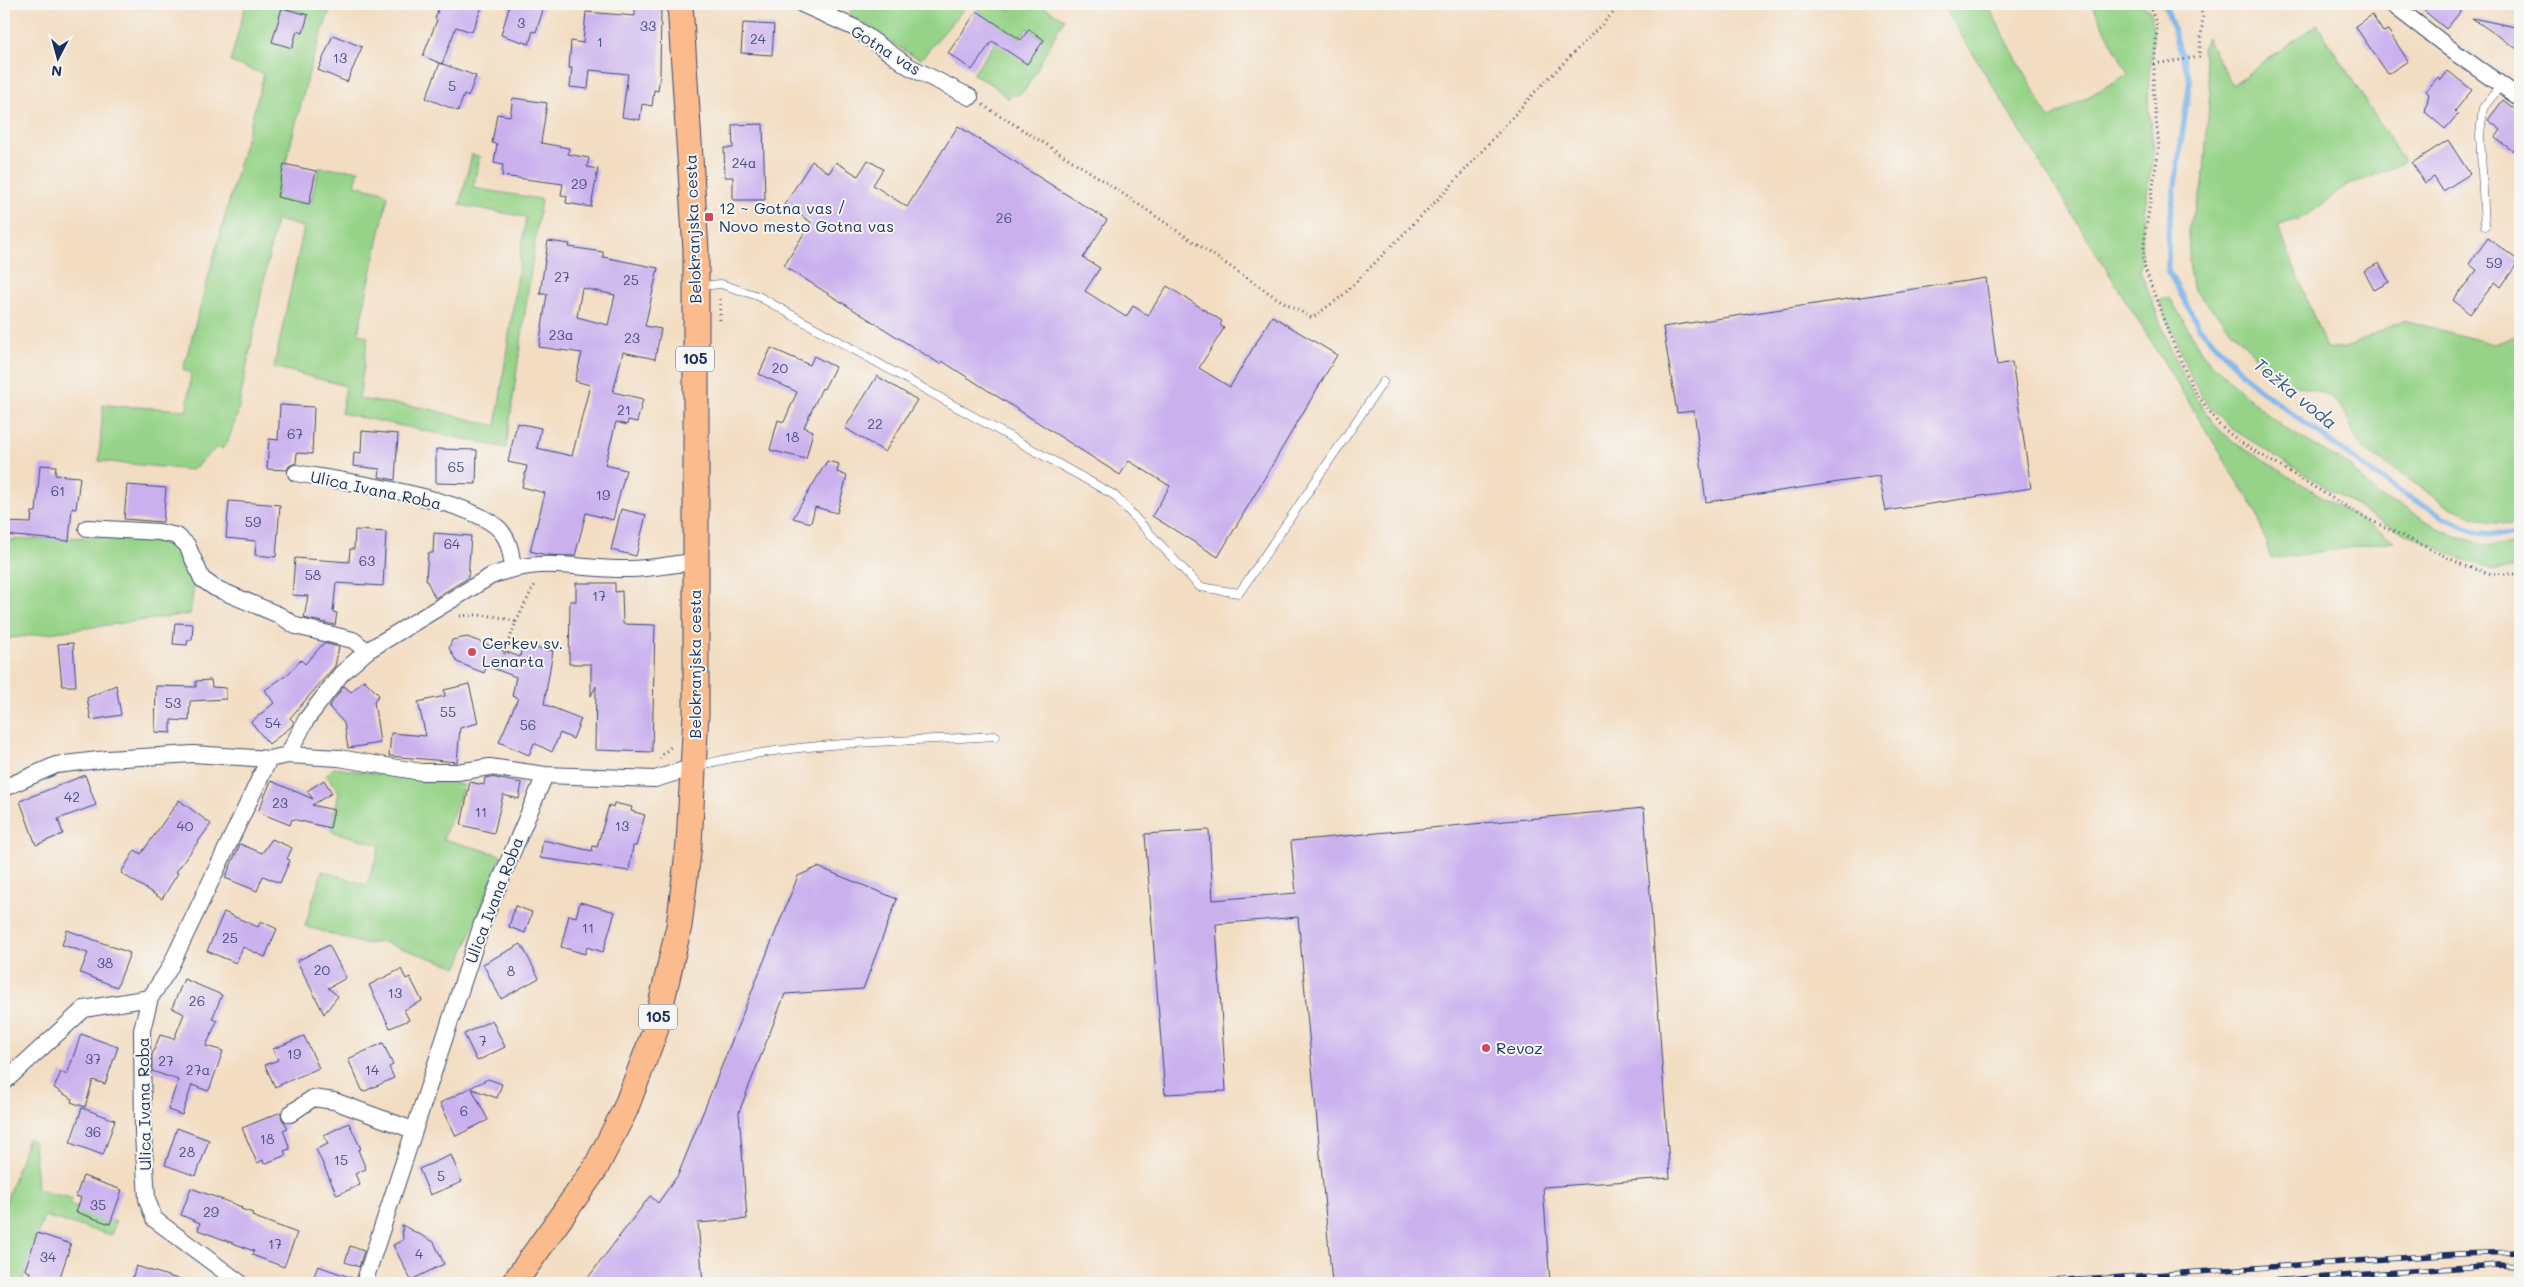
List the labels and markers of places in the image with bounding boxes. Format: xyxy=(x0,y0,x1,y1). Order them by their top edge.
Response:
place label: 12 ~ Gotna vas / Novo mesto Gotna vas xyxy=(719,197,894,236)
marker: 12 ~ Gotna vas / Novo mesto Gotna vas xyxy=(703,211,715,223)
place label: Cerkev sv. Lenarta xyxy=(482,632,563,671)
marker: Cerkev sv. Lenarta xyxy=(466,646,478,658)
place label: Revoz xyxy=(1496,1037,1543,1058)
marker: Revoz xyxy=(1480,1042,1492,1054)

